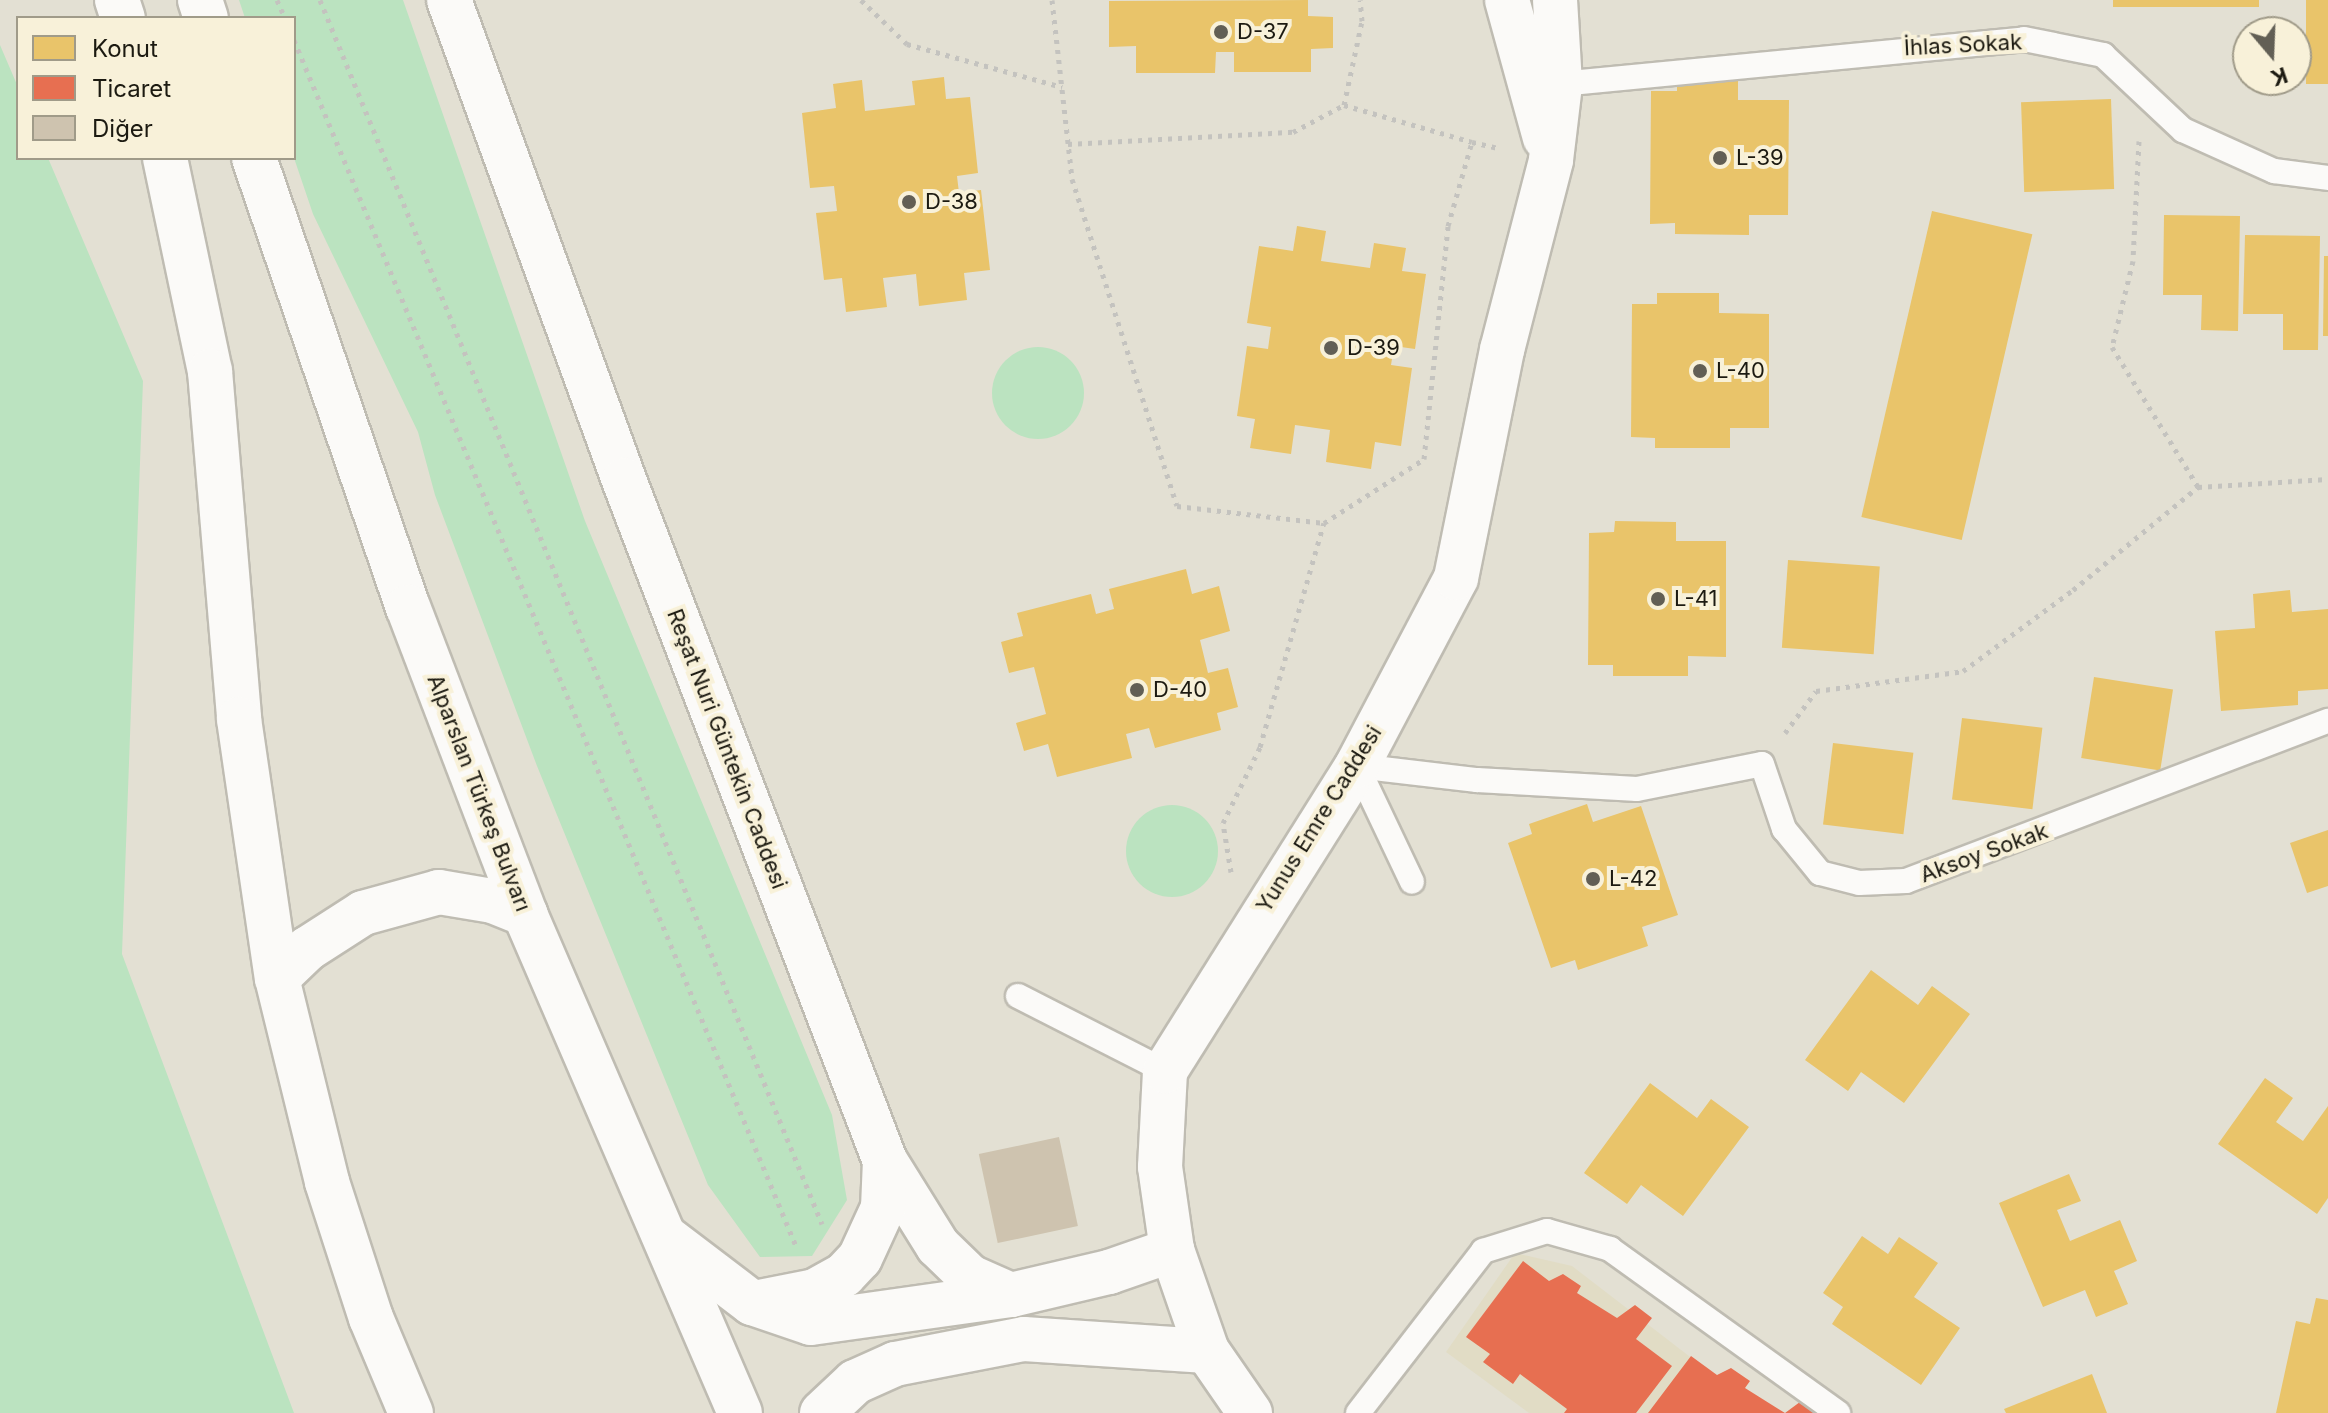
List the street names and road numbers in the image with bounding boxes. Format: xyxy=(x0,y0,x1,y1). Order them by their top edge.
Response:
street label: İhlas Sokak xyxy=(1903,29,2023,61)
street label: Reşat Nuri Güntekin Caddesi xyxy=(661,605,793,893)
street label: Alparslan Türkeş Bulvarı xyxy=(422,671,536,915)
street label: Yunus Emre Caddesi xyxy=(1251,721,1387,917)
street label: Aksoy Sokak xyxy=(1917,818,2051,888)

